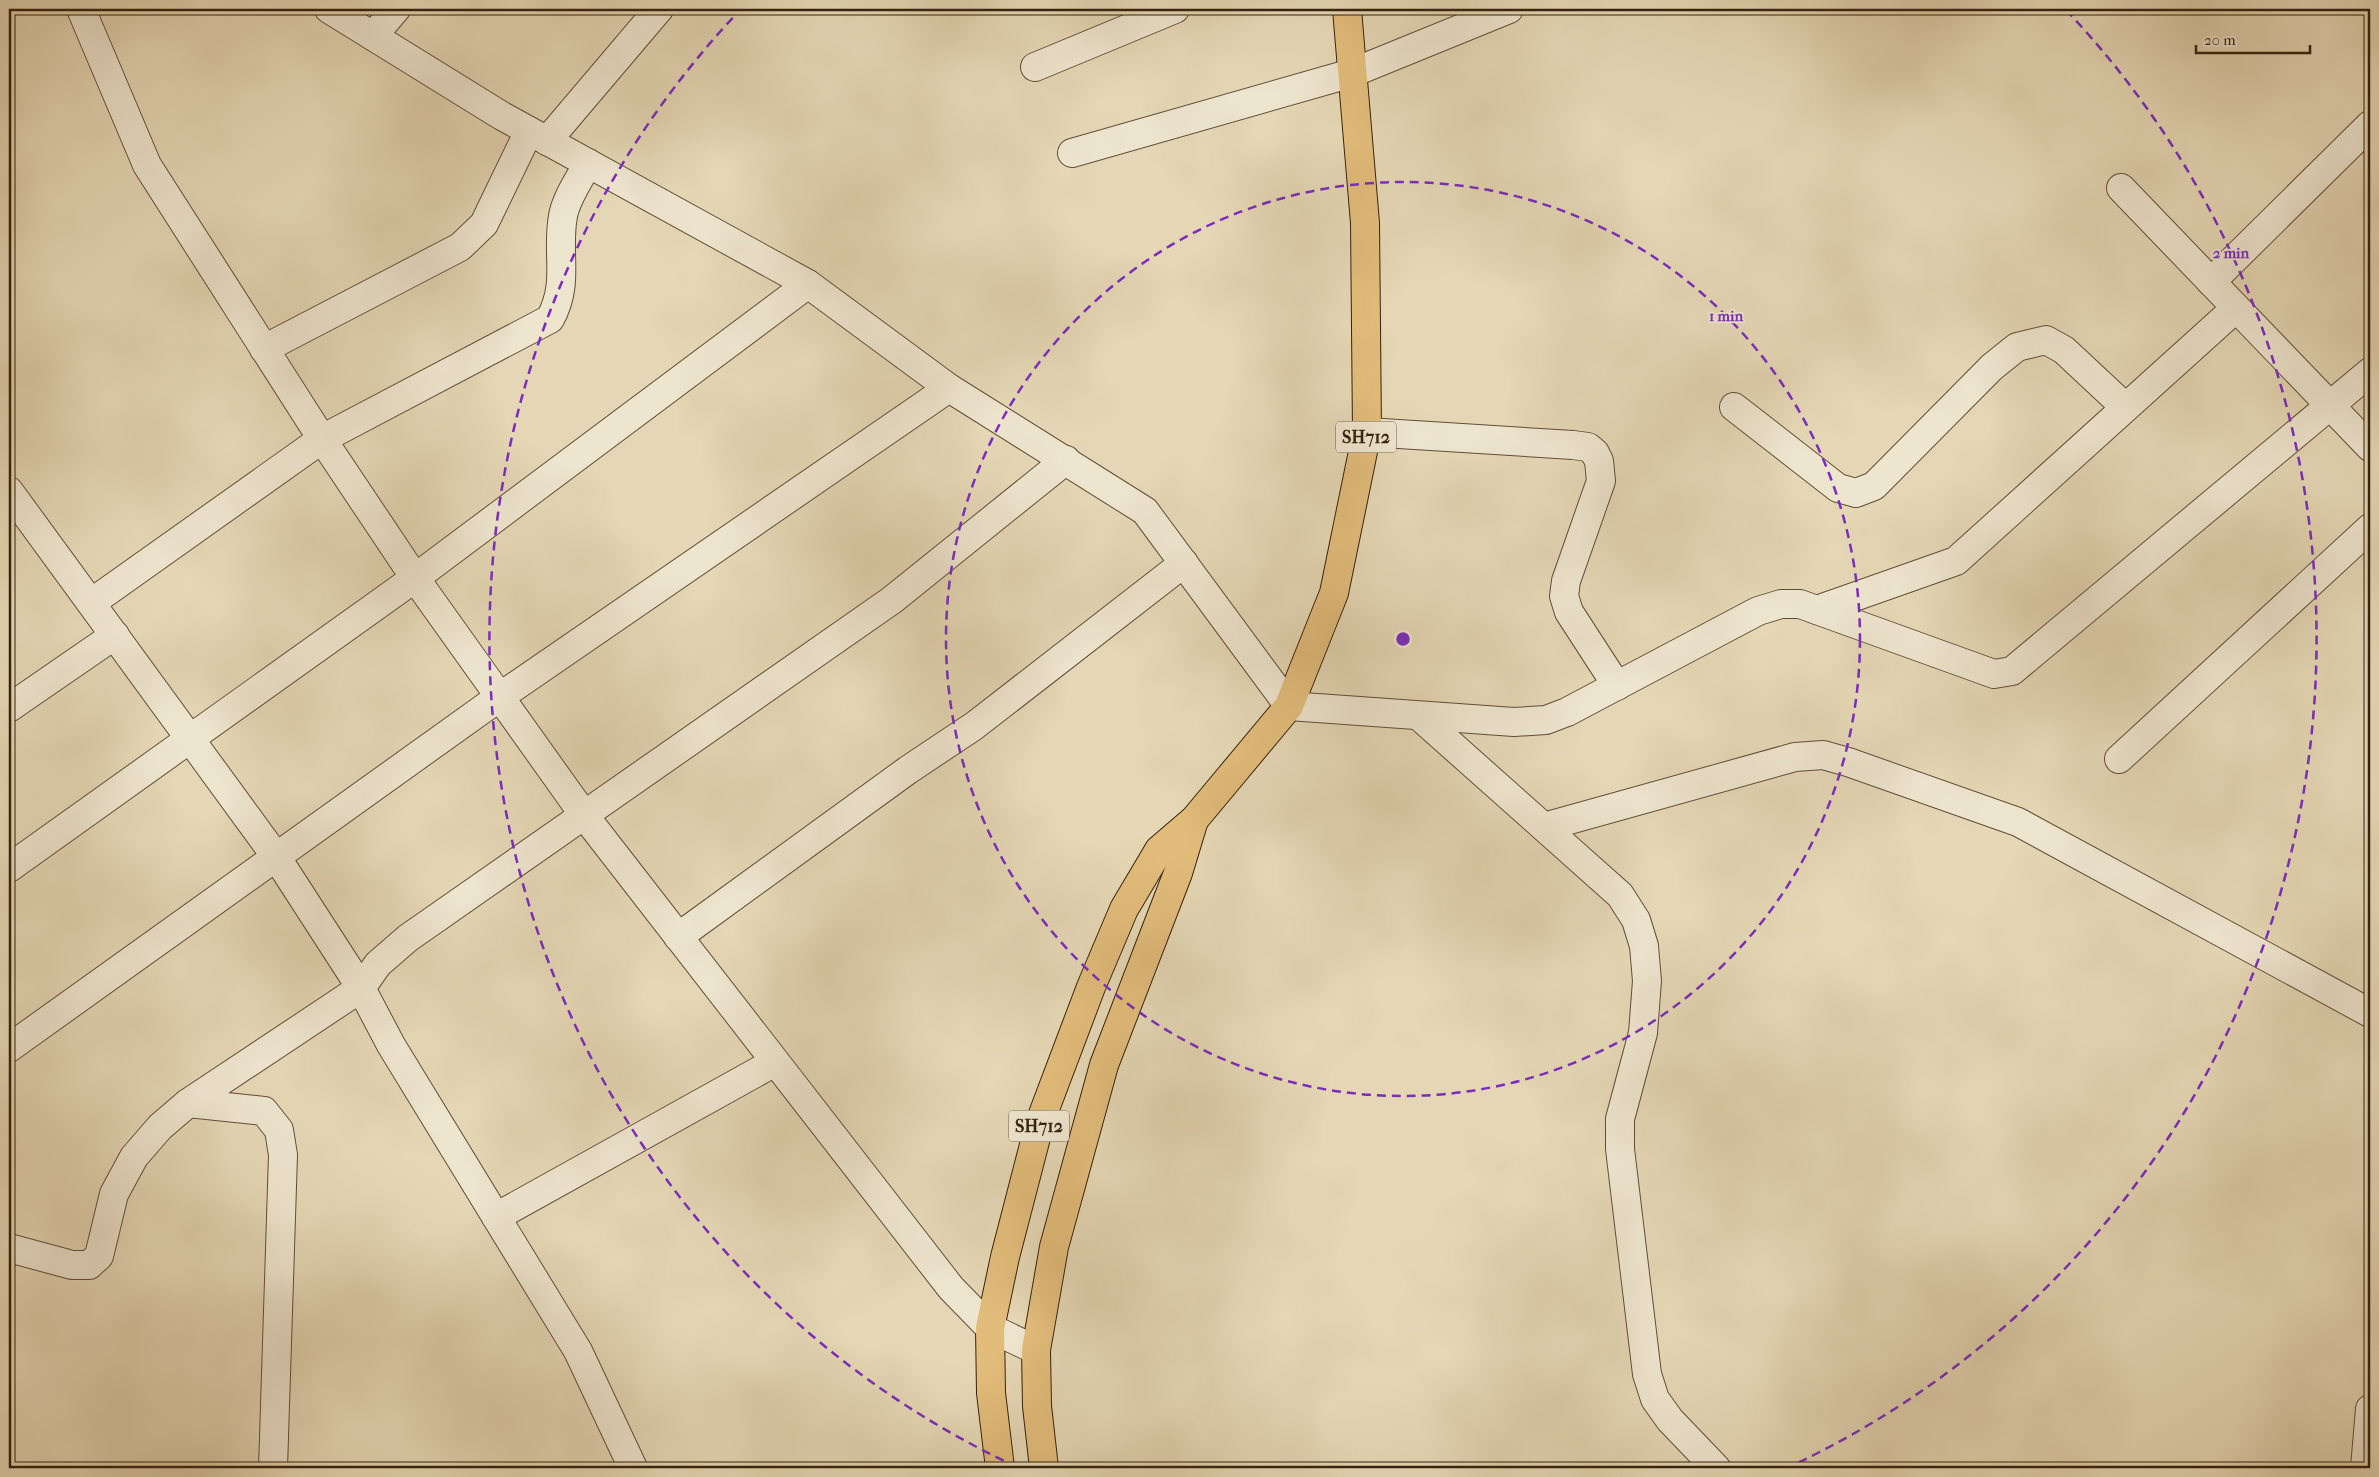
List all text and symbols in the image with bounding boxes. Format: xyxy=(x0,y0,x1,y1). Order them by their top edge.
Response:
scale bar xyxy=(2196,22,2310,54)
text: 20 m xyxy=(2204,31,2236,49)
text: 2 min xyxy=(2213,244,2250,262)
text: 1 min xyxy=(1709,307,1743,325)
road number: SH712 xyxy=(1336,422,1396,452)
centre of rings xyxy=(1394,630,1412,648)
road number: SH712 xyxy=(1009,1110,1069,1142)

